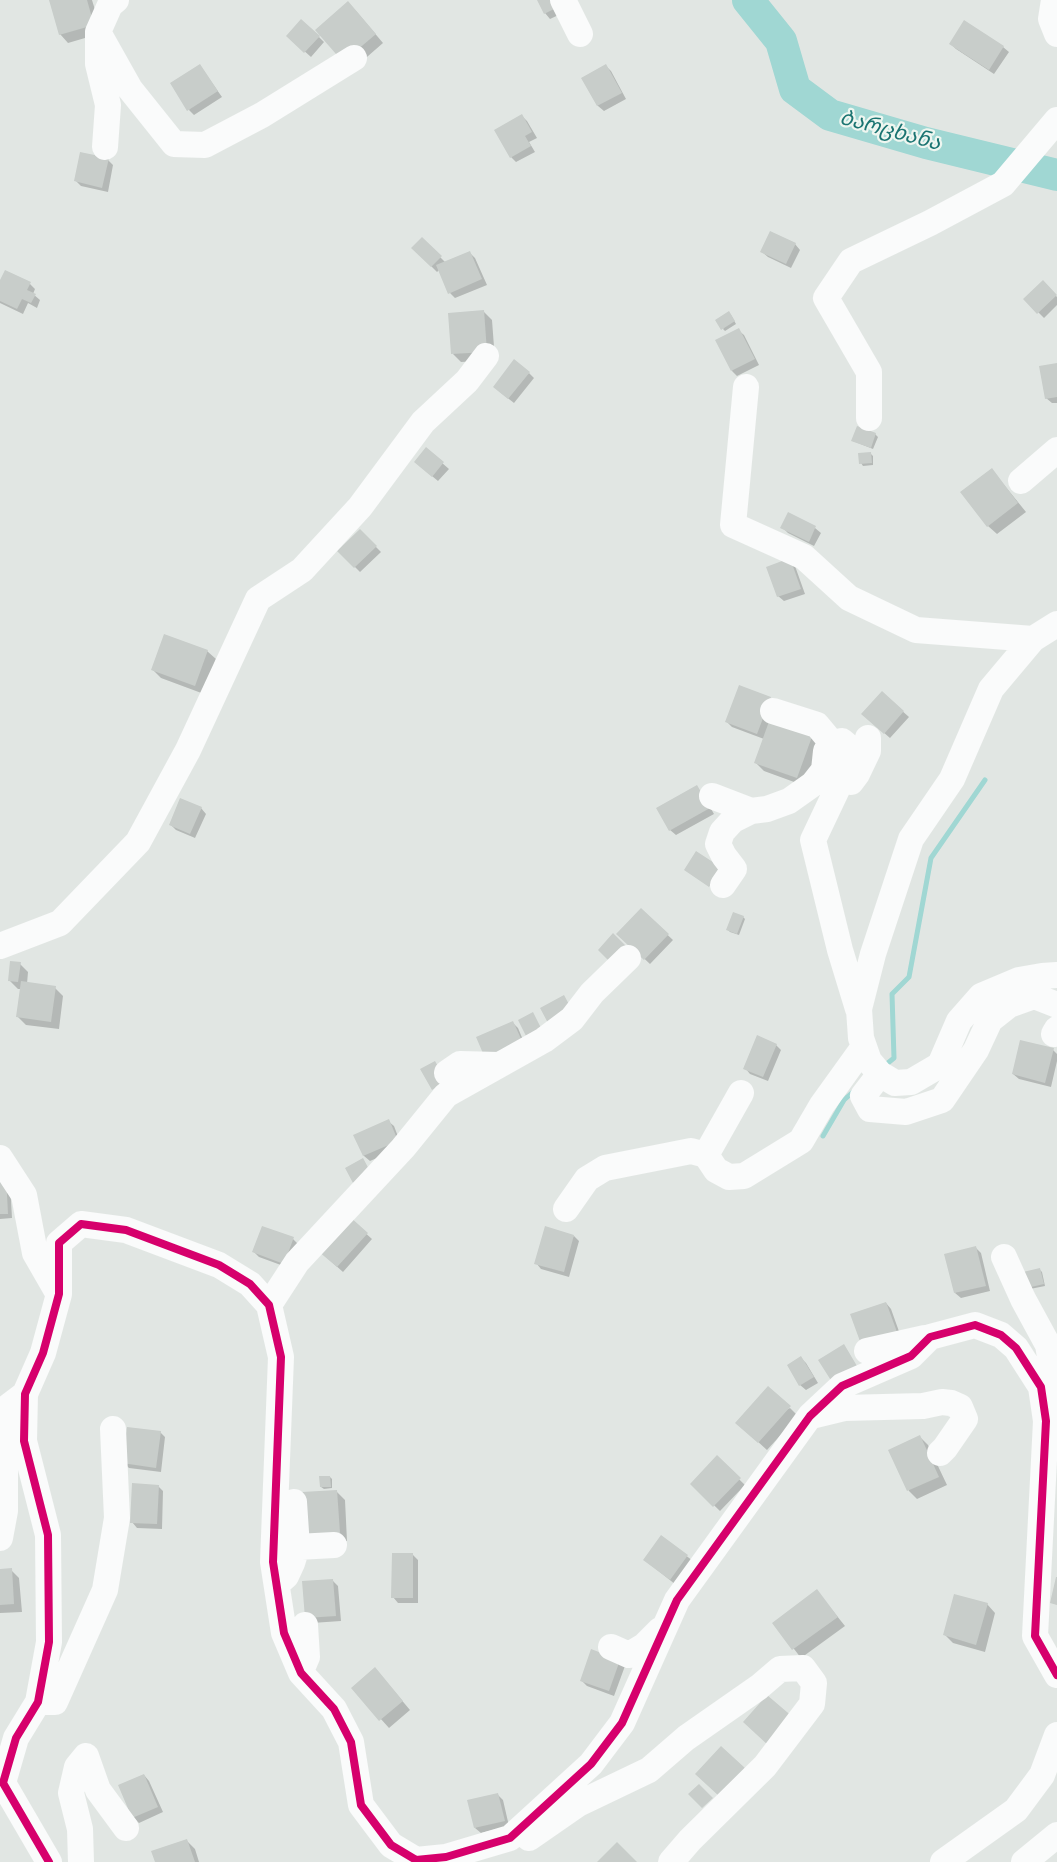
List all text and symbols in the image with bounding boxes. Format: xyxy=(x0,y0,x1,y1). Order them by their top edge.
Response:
water label: ბარცხანა xyxy=(837,105,943,157)

